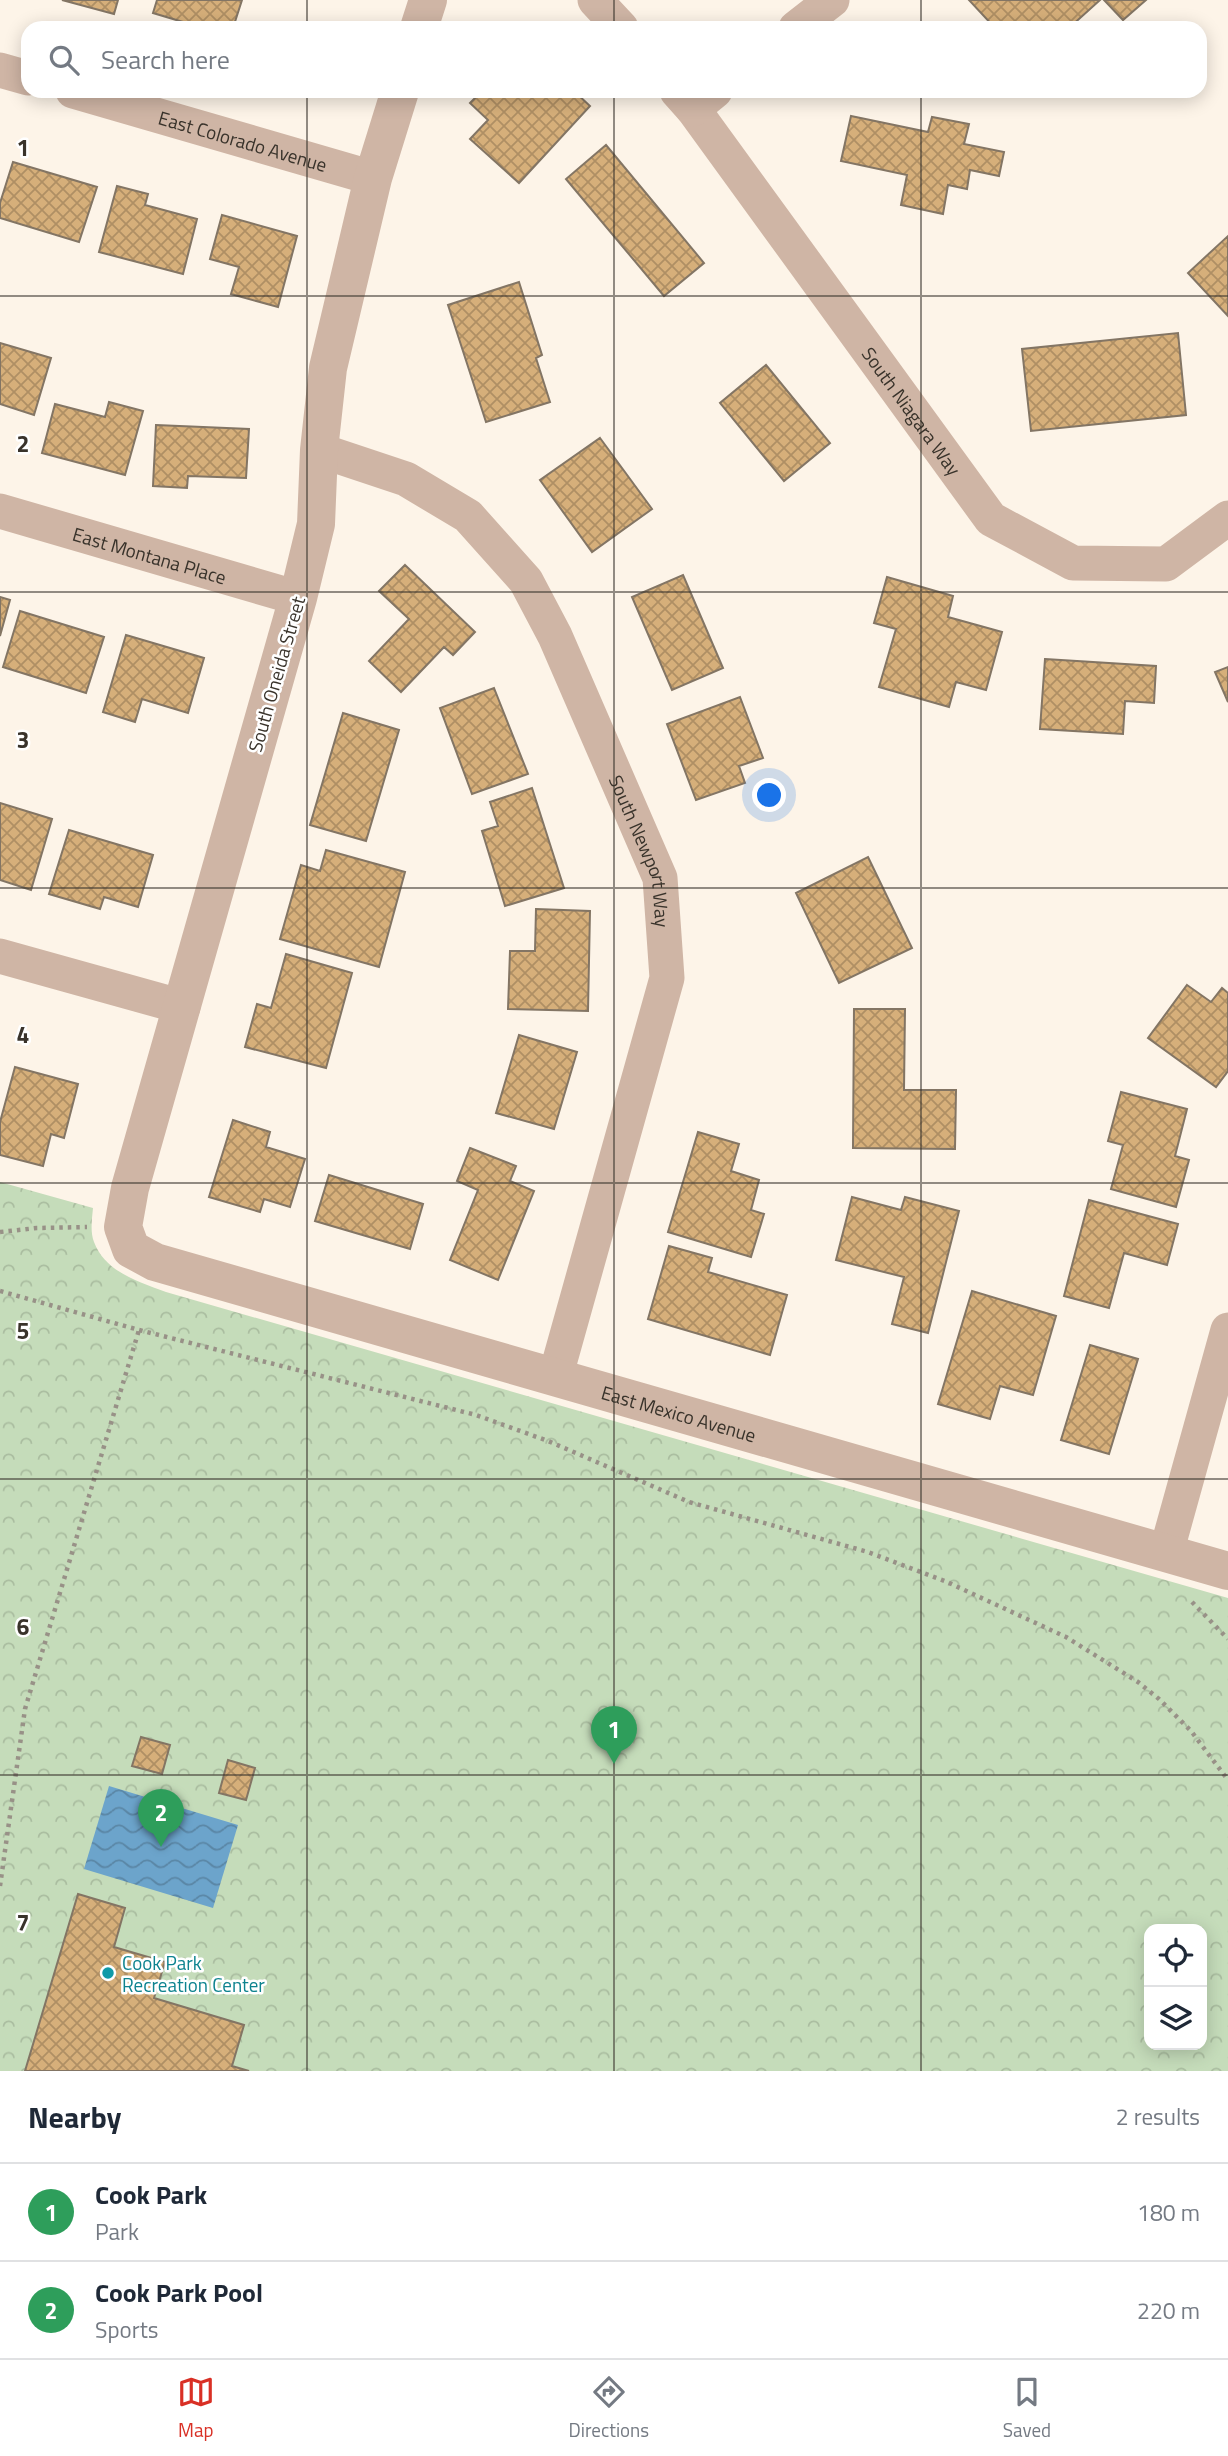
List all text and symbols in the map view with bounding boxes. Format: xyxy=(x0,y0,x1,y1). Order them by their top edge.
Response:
search box xyxy=(21,21,1207,98)
text: Search here xyxy=(101,40,230,79)
icon: search xyxy=(45,41,83,79)
street label: East Colorado Avenue xyxy=(155,102,331,178)
text: 1 xyxy=(17,130,29,165)
street label: South Niagara Way xyxy=(856,340,969,481)
text: 2 xyxy=(17,426,29,461)
street label: East Montana Place xyxy=(69,519,230,591)
street label: South Oneida Street xyxy=(240,592,312,755)
text: 3 xyxy=(17,722,29,757)
street label: South Newport Way xyxy=(602,770,678,928)
your location xyxy=(752,778,786,812)
text: 4 xyxy=(17,1017,29,1052)
text: 5 xyxy=(17,1313,29,1348)
street label: East Mexico Avenue xyxy=(598,1377,760,1449)
text: 6 xyxy=(17,1609,30,1644)
pin: 1 xyxy=(591,1706,637,1764)
pin: 2 xyxy=(138,1789,184,1847)
text: 7 xyxy=(17,1905,29,1940)
map controls xyxy=(1144,1924,1207,2050)
button: locate xyxy=(1144,1924,1207,1987)
place label: Cook Park Recreation Center xyxy=(122,1948,265,1999)
marker: Cook Park Recreation Center xyxy=(100,1965,116,1981)
button: layers xyxy=(1144,1987,1207,2050)
text: Nearby xyxy=(28,2094,121,2140)
text: 2 results xyxy=(1116,2099,1200,2134)
text: Cook Park xyxy=(95,2175,207,2214)
text: 1 xyxy=(45,2195,57,2230)
text: 180 m xyxy=(1137,2195,1200,2230)
text: Park xyxy=(95,2214,139,2249)
text: Cook Park Pool xyxy=(95,2273,263,2312)
text: 2 xyxy=(45,2293,57,2328)
text: 220 m xyxy=(1137,2293,1200,2328)
text: Sports xyxy=(95,2312,158,2347)
tab: Map xyxy=(177,2373,215,2444)
tab: Directions xyxy=(569,2373,649,2444)
tab: Saved xyxy=(1003,2373,1051,2444)

